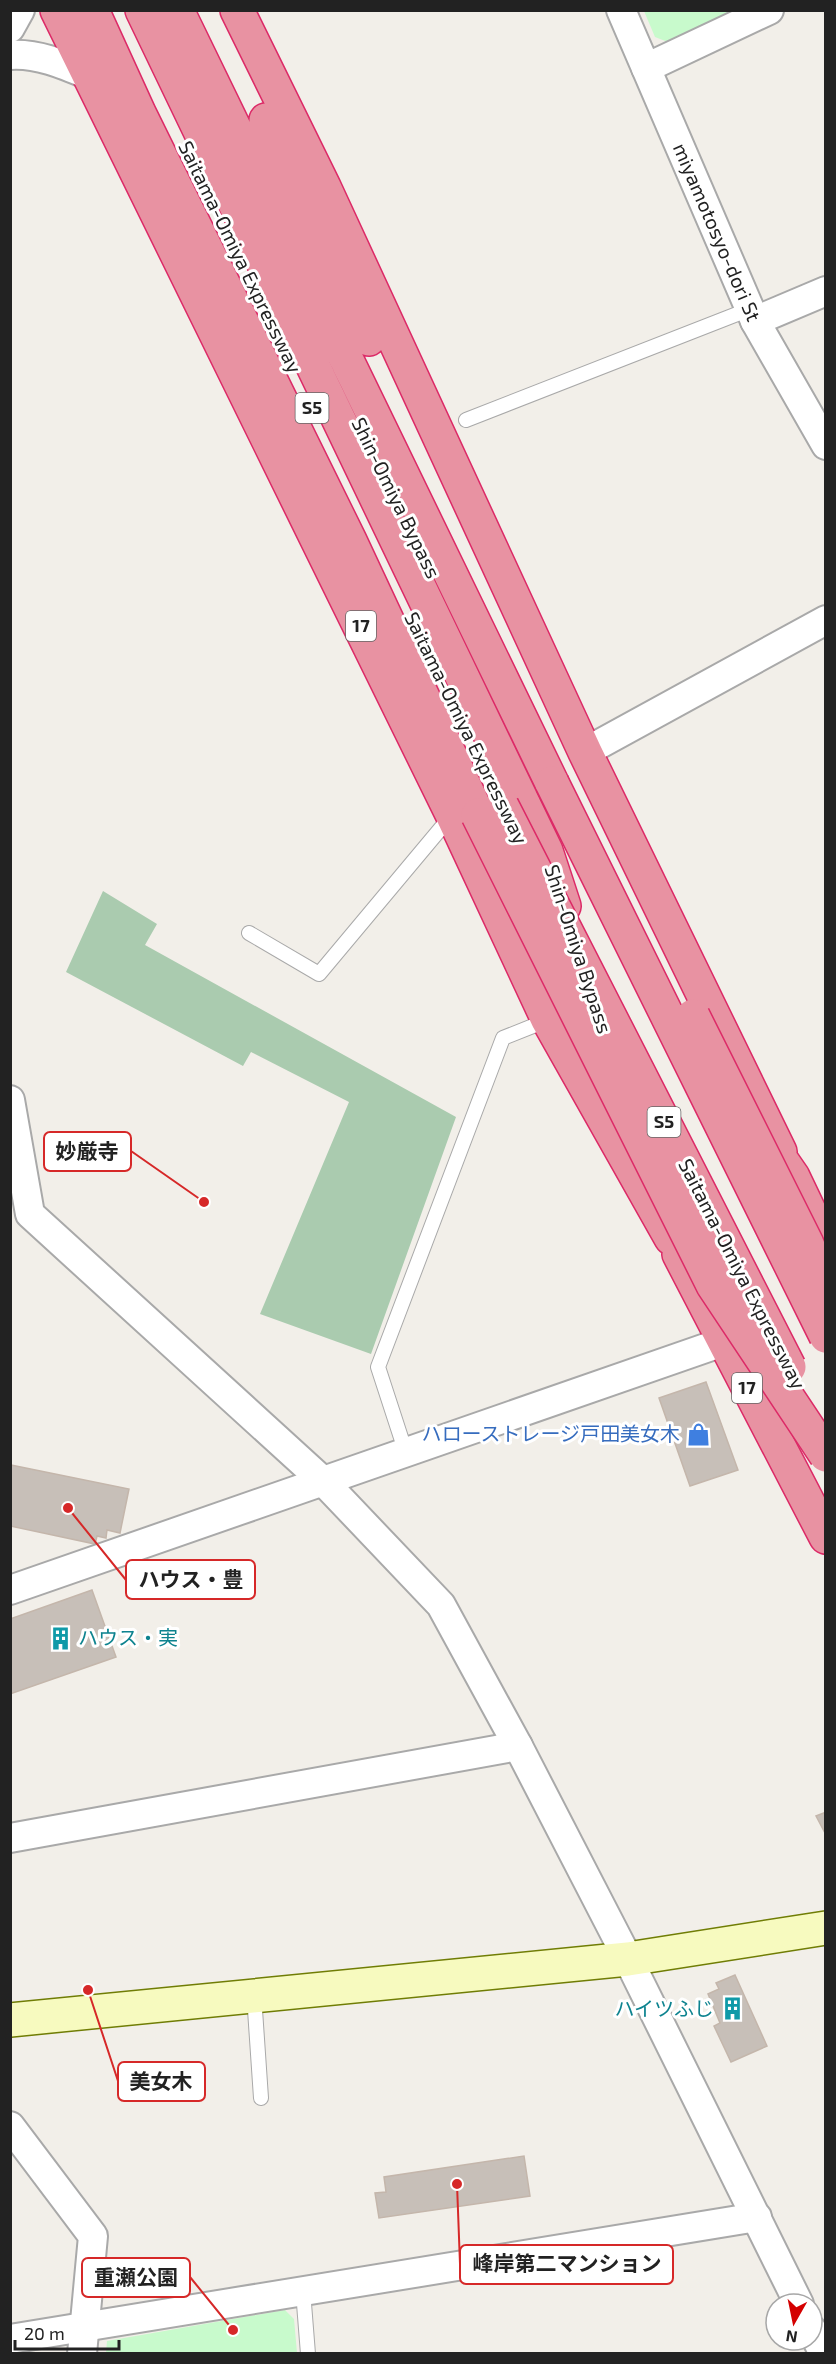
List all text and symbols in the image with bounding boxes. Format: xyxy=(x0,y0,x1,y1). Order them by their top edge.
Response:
street label: Saitama-Omiya Expressway xyxy=(174,137,308,377)
street label: miyamotosyo-dori St xyxy=(669,139,767,325)
road number: S5 xyxy=(296,393,328,423)
street label: Shin-Omiya Bypass xyxy=(348,413,446,582)
street label: Saitama-Omiya Expressway xyxy=(400,608,534,848)
road number: 17 xyxy=(346,611,376,641)
street label: Shin-Omiya Bypass xyxy=(540,861,618,1036)
road number: S5 xyxy=(648,1107,680,1137)
callout: 妙厳寺 xyxy=(44,1132,131,1171)
text: 妙厳寺 xyxy=(56,1138,119,1163)
street label: Saitama-Omiya Expressway xyxy=(674,1154,812,1393)
road number: 17 xyxy=(732,1373,762,1403)
place label: ハローストレージ戸田美女木 xyxy=(421,1421,680,1445)
shop icon: ハローストレージ戸田美女木 xyxy=(685,1421,711,1447)
callout: ハウス・豊 xyxy=(126,1560,255,1599)
text: ハウス・豊 xyxy=(139,1566,244,1591)
building icon: ハウス・実 xyxy=(47,1625,73,1651)
place label: ハウス・実 xyxy=(78,1625,178,1649)
place label: ハイツふじ xyxy=(614,1996,714,2020)
building icon: ハイツふじ xyxy=(719,1996,745,2022)
callout: 美女木 xyxy=(118,2062,205,2101)
text: 美女木 xyxy=(130,2068,193,2093)
callout: 峰岸第二マンション xyxy=(460,2245,673,2284)
text: 峰岸第二マンション xyxy=(473,2250,662,2275)
callout: 重瀬公園 xyxy=(82,2258,190,2297)
text: 重瀬公園 xyxy=(94,2264,178,2289)
north arrow xyxy=(764,2292,824,2352)
scale bar xyxy=(15,2313,118,2351)
text: 20 m xyxy=(24,2322,65,2344)
text: N xyxy=(784,2327,799,2348)

